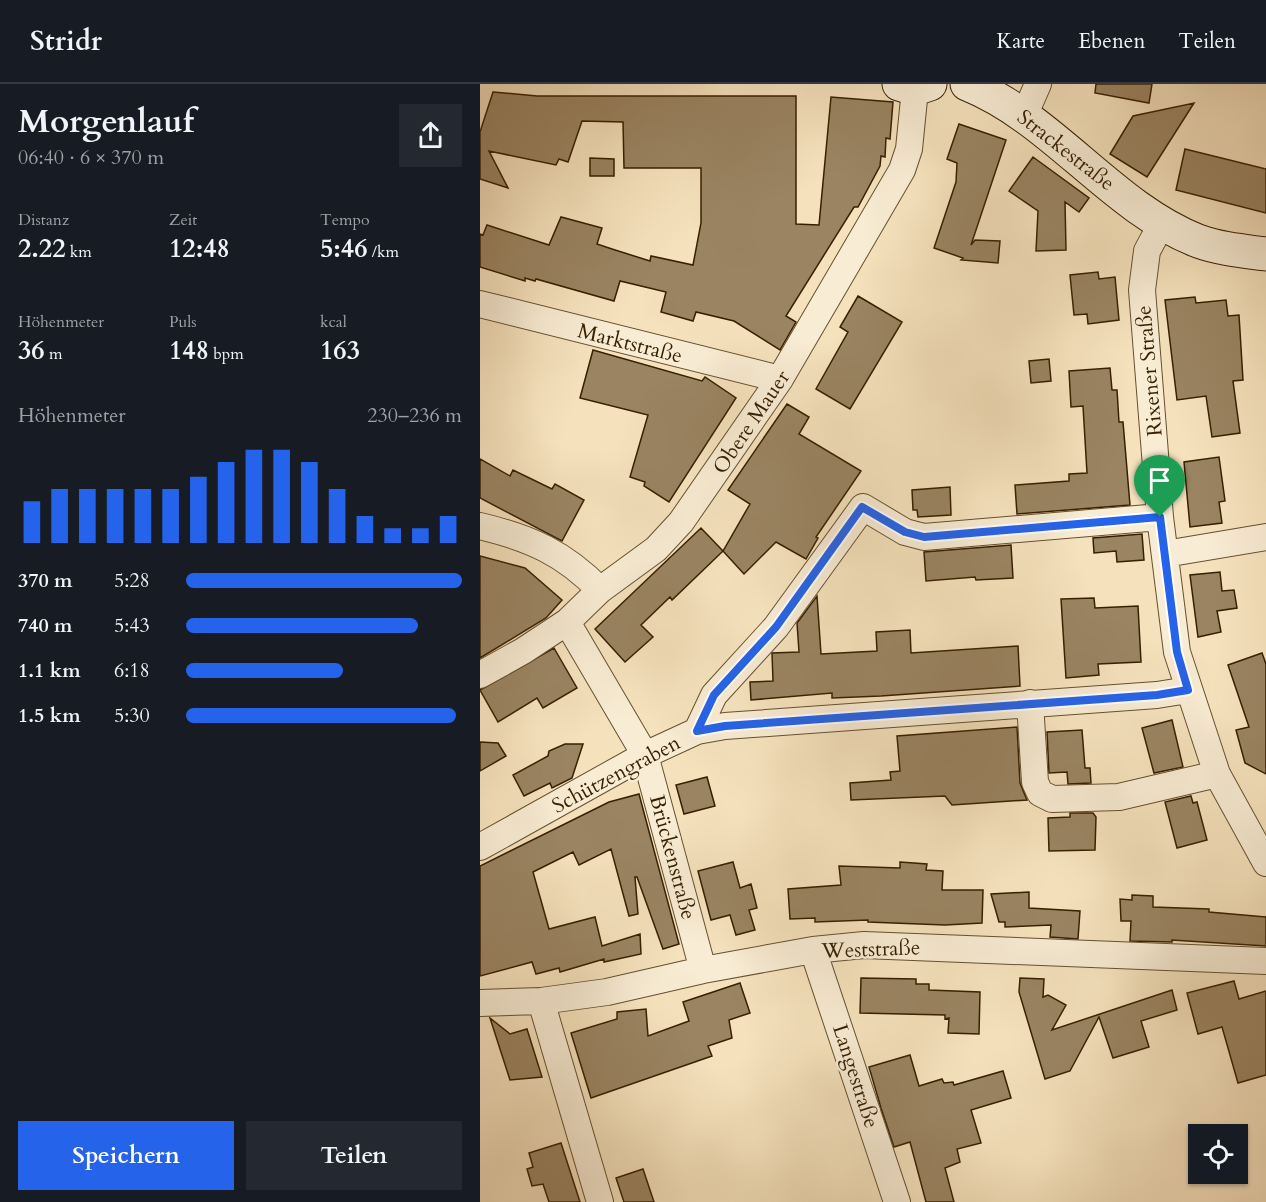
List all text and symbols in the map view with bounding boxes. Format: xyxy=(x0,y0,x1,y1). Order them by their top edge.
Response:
text: Stridr xyxy=(30,22,102,60)
text: Karte xyxy=(997,27,1045,56)
text: Ebenen xyxy=(1078,27,1145,56)
text: Teilen xyxy=(1178,27,1236,56)
text: Morgenlauf xyxy=(18,99,194,144)
street label: Strackestraße xyxy=(1011,103,1121,198)
button: share xyxy=(399,104,462,167)
text: 06:40 · 6 × 370 m xyxy=(18,144,164,171)
text: Distanz xyxy=(18,209,69,231)
text: Zeit xyxy=(169,209,197,231)
text: Tempo xyxy=(320,209,370,231)
text: 2.22 xyxy=(18,231,66,266)
text: 12:48 xyxy=(169,231,230,266)
text: 5:46 xyxy=(320,231,368,266)
text: km xyxy=(66,241,92,263)
text: /km xyxy=(368,241,399,263)
street label: Rixener Straße xyxy=(1129,304,1170,438)
text: Höhenmeter xyxy=(18,311,104,333)
text: Puls xyxy=(169,311,197,333)
text: kcal xyxy=(320,311,347,333)
street label: Marktstraße xyxy=(575,316,685,370)
text: 36 xyxy=(18,333,45,368)
text: 148 xyxy=(169,333,209,368)
text: 163 xyxy=(320,333,360,368)
text: m xyxy=(45,343,62,365)
text: bpm xyxy=(209,343,244,365)
street label: Obere Mauer xyxy=(706,364,797,480)
text: Höhenmeter xyxy=(18,402,126,429)
text: 230–236 m xyxy=(367,402,462,429)
pin xyxy=(1134,455,1185,517)
icon: arrive xyxy=(1143,464,1176,497)
text: 370 m xyxy=(18,567,73,594)
text: 5:28 xyxy=(114,567,150,594)
text: 740 m xyxy=(18,612,73,639)
text: 5:43 xyxy=(114,612,150,639)
text: 1.1 km xyxy=(18,657,81,684)
text: 6:18 xyxy=(114,657,150,684)
text: 1.5 km xyxy=(18,702,81,729)
text: 5:30 xyxy=(114,702,150,729)
street label: Schützengraben xyxy=(547,728,686,821)
street label: Brückenstraße xyxy=(642,791,703,923)
street label: Weststraße xyxy=(820,933,921,966)
street label: Langestraße xyxy=(825,1021,886,1132)
button: Speichern xyxy=(18,1121,234,1190)
button: Teilen xyxy=(246,1121,462,1190)
map controls xyxy=(1188,1124,1248,1184)
button: locate xyxy=(1188,1124,1248,1184)

